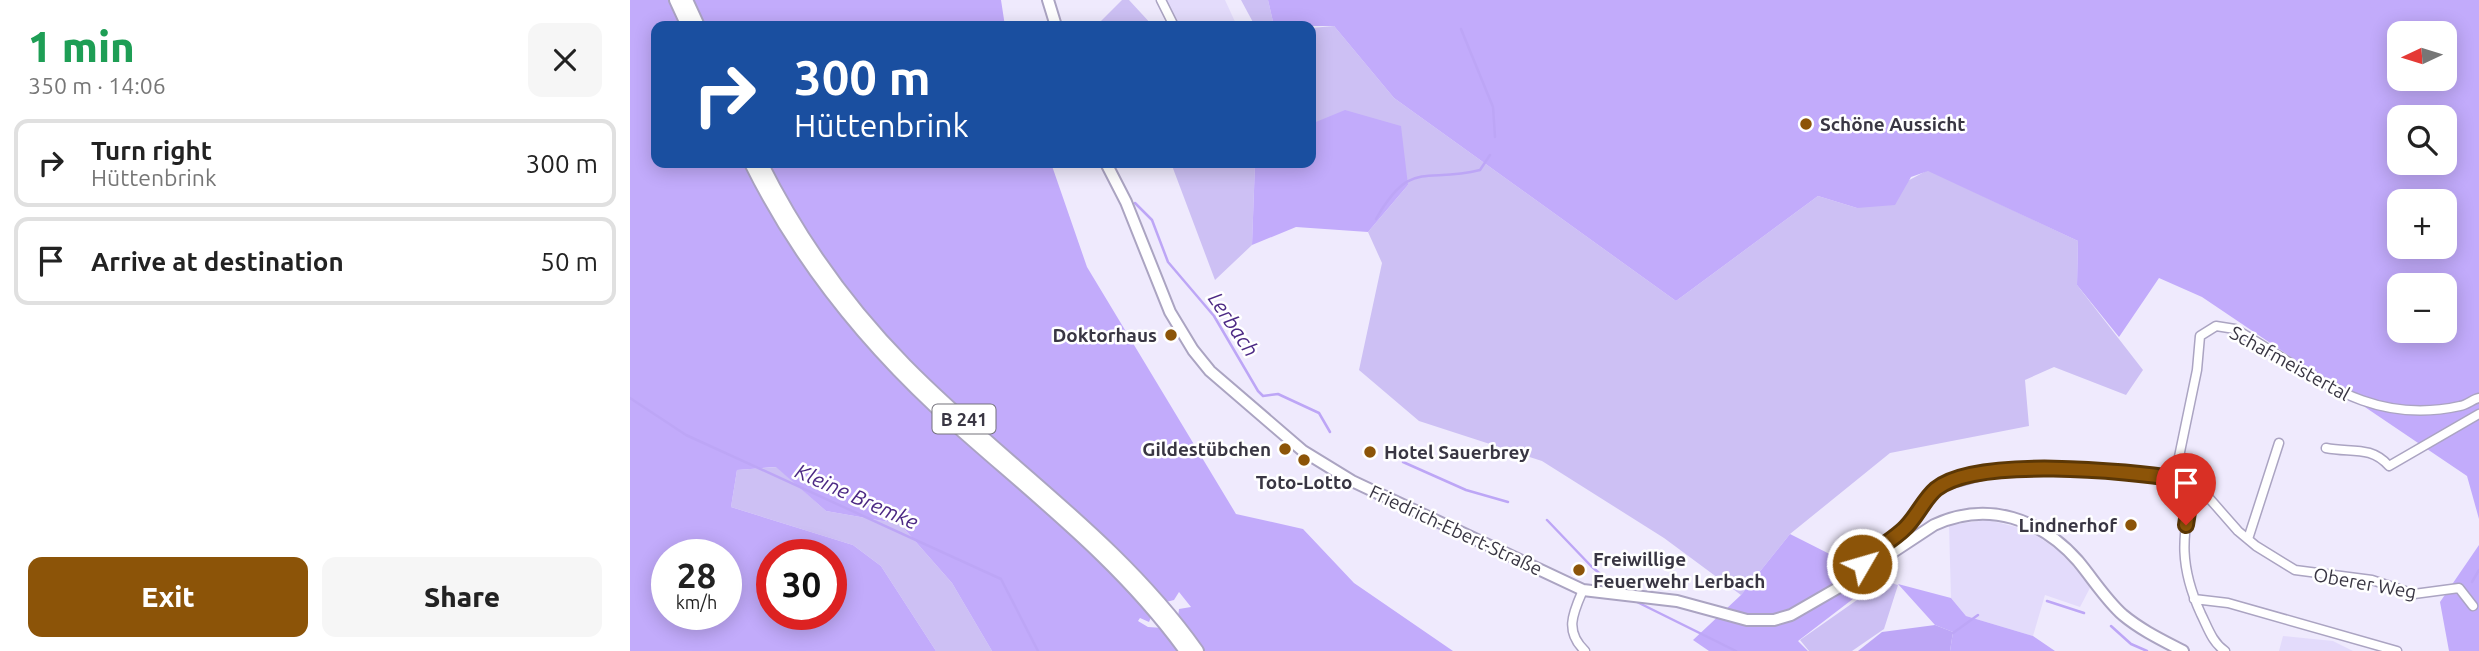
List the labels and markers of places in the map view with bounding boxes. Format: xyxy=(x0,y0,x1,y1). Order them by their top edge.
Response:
place label: Schöne Aussicht xyxy=(1820,113,1966,135)
marker: Schöne Aussicht xyxy=(1798,116,1814,132)
place label: Doktorhaus xyxy=(1053,324,1157,346)
marker: Doktorhaus xyxy=(1163,327,1179,343)
place label: Gildestübchen xyxy=(1142,438,1271,460)
marker: Gildestübchen xyxy=(1277,441,1293,457)
place label: Hotel Sauerbrey xyxy=(1384,441,1530,463)
marker: Hotel Sauerbrey xyxy=(1362,444,1378,460)
marker: Toto-Lotto xyxy=(1296,452,1312,468)
pin xyxy=(2156,453,2216,525)
place label: Toto-Lotto xyxy=(1256,471,1352,493)
place label: Lindnerhof xyxy=(2019,514,2117,536)
marker: Lindnerhof xyxy=(2123,517,2139,533)
place label: Freiwillige Feuerwehr Lerbach xyxy=(1593,548,1765,592)
marker: Freiwillige Feuerwehr Lerbach xyxy=(1571,562,1587,578)

